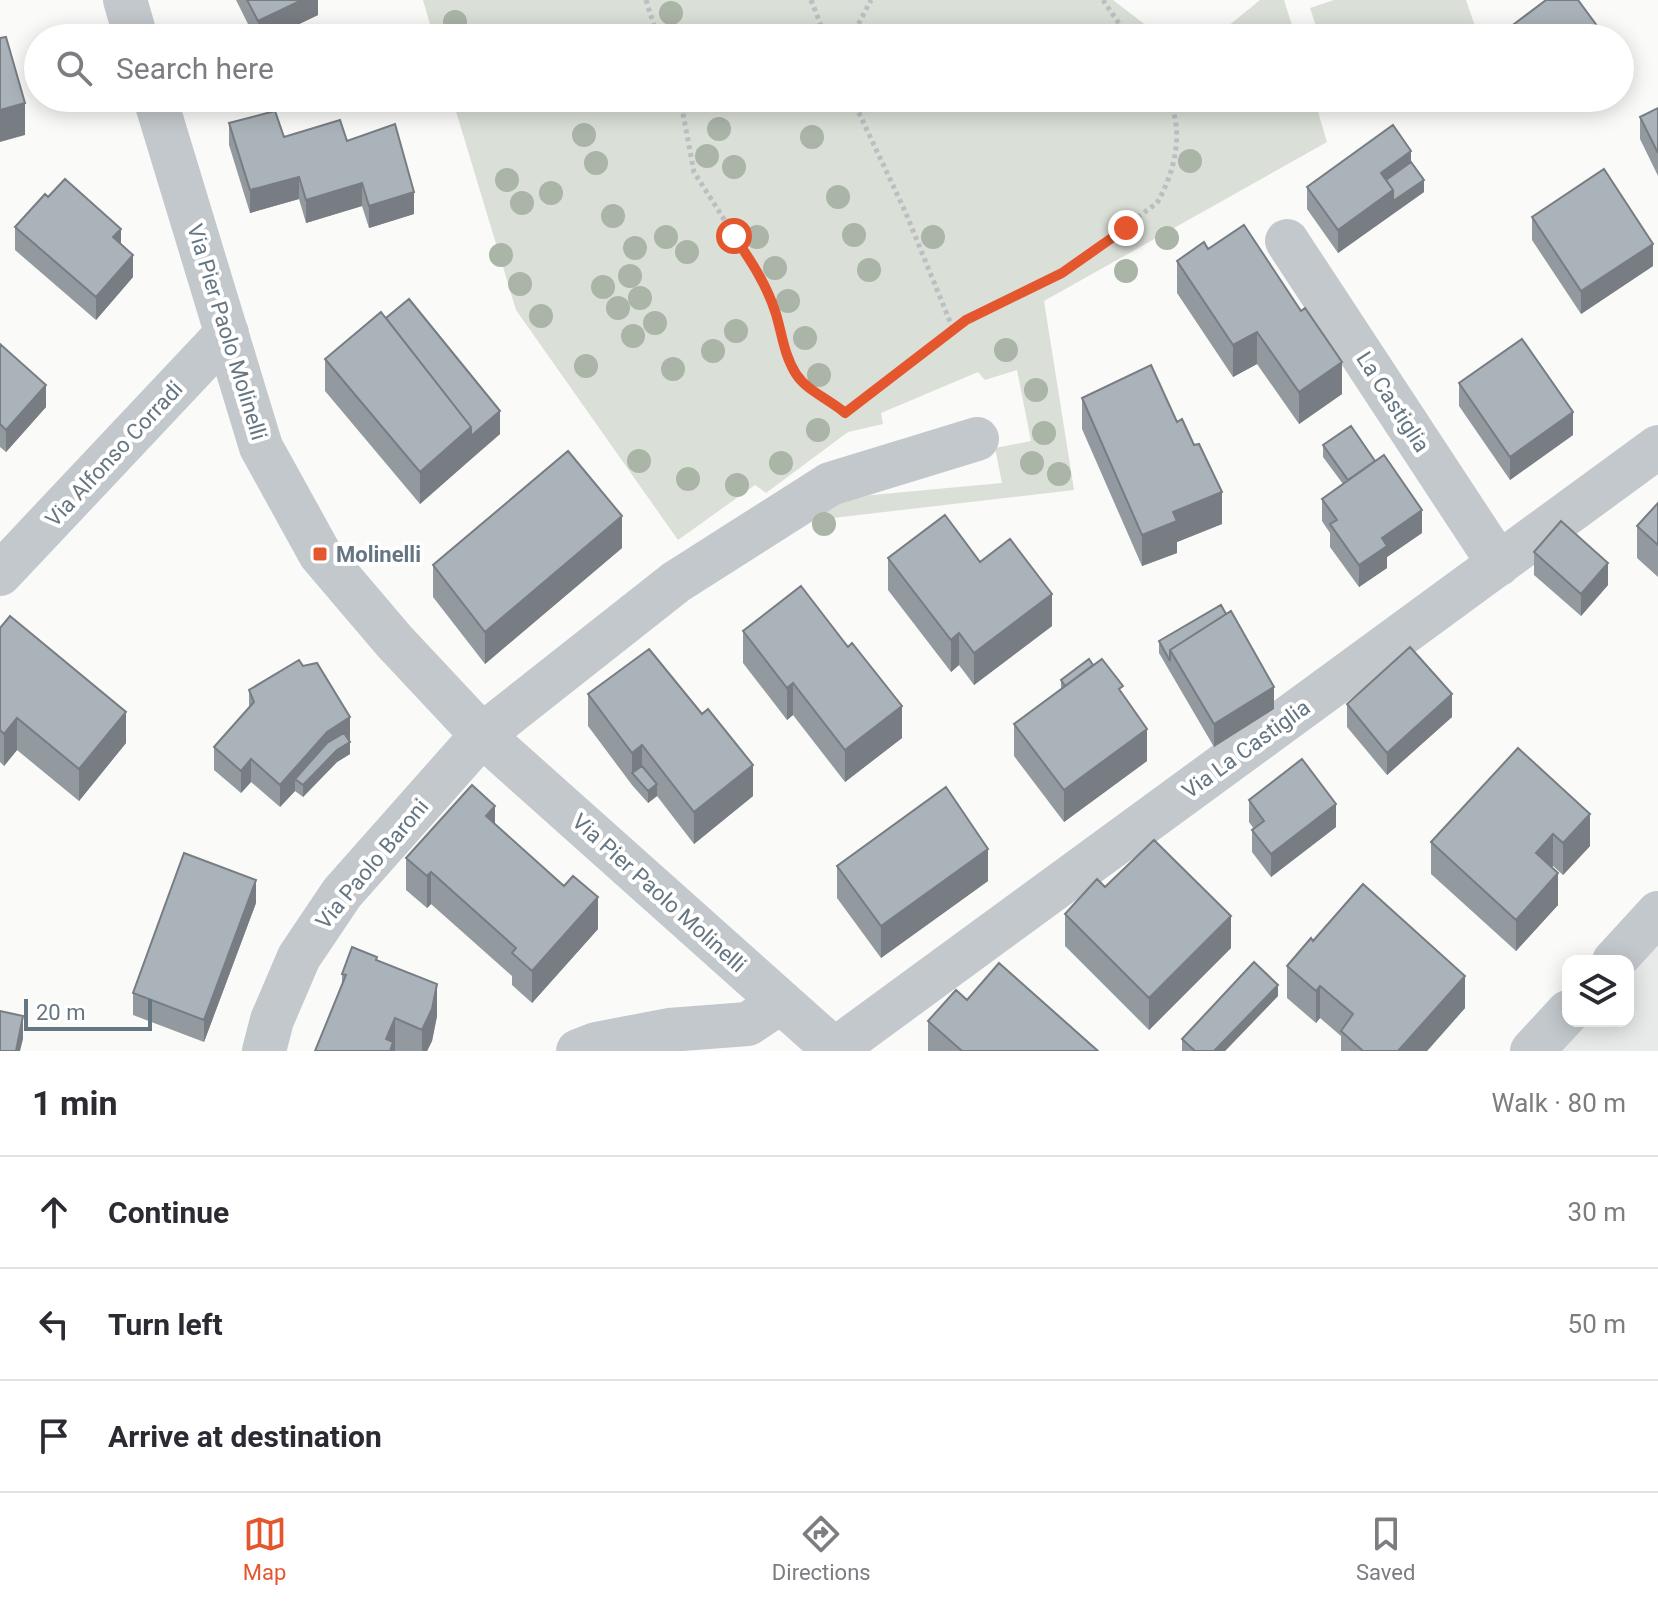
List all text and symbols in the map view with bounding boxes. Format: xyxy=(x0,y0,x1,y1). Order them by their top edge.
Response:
search box xyxy=(24,24,1634,112)
icon: search xyxy=(52,46,96,90)
text: Search here xyxy=(116,51,274,86)
route end xyxy=(1108,210,1144,246)
route start xyxy=(716,218,752,254)
street label: Via Pier Paolo Molinelli xyxy=(182,221,272,443)
street label: La Castiglia xyxy=(1351,347,1435,457)
street label: Via Alfonso Corradi xyxy=(40,376,188,532)
place label: Molinelli xyxy=(336,542,421,567)
marker: Molinelli xyxy=(311,545,329,563)
street label: Via La Castiglia xyxy=(1177,694,1315,804)
street label: Via Paolo Baroni xyxy=(311,794,433,934)
street label: Via Pier Paolo Molinelli xyxy=(567,809,751,977)
map controls xyxy=(1562,955,1634,1027)
button: layers xyxy=(1562,955,1634,1027)
scale bar xyxy=(24,995,152,1031)
text: 20 m xyxy=(36,1000,85,1025)
text: 1 min xyxy=(32,1083,117,1123)
text: Walk · 80 m xyxy=(1492,1088,1626,1118)
icon: ahead xyxy=(32,1190,76,1234)
text: Continue xyxy=(108,1195,229,1230)
text: 30 m xyxy=(1568,1197,1626,1227)
icon: left xyxy=(32,1302,76,1346)
text: Turn left xyxy=(108,1307,223,1342)
text: 50 m xyxy=(1568,1309,1626,1339)
icon: arrive xyxy=(32,1414,76,1458)
text: Arrive at destination xyxy=(108,1419,382,1454)
tab: Map xyxy=(243,1512,287,1585)
tab: Directions xyxy=(772,1512,871,1585)
tab: Saved xyxy=(1356,1512,1415,1585)

